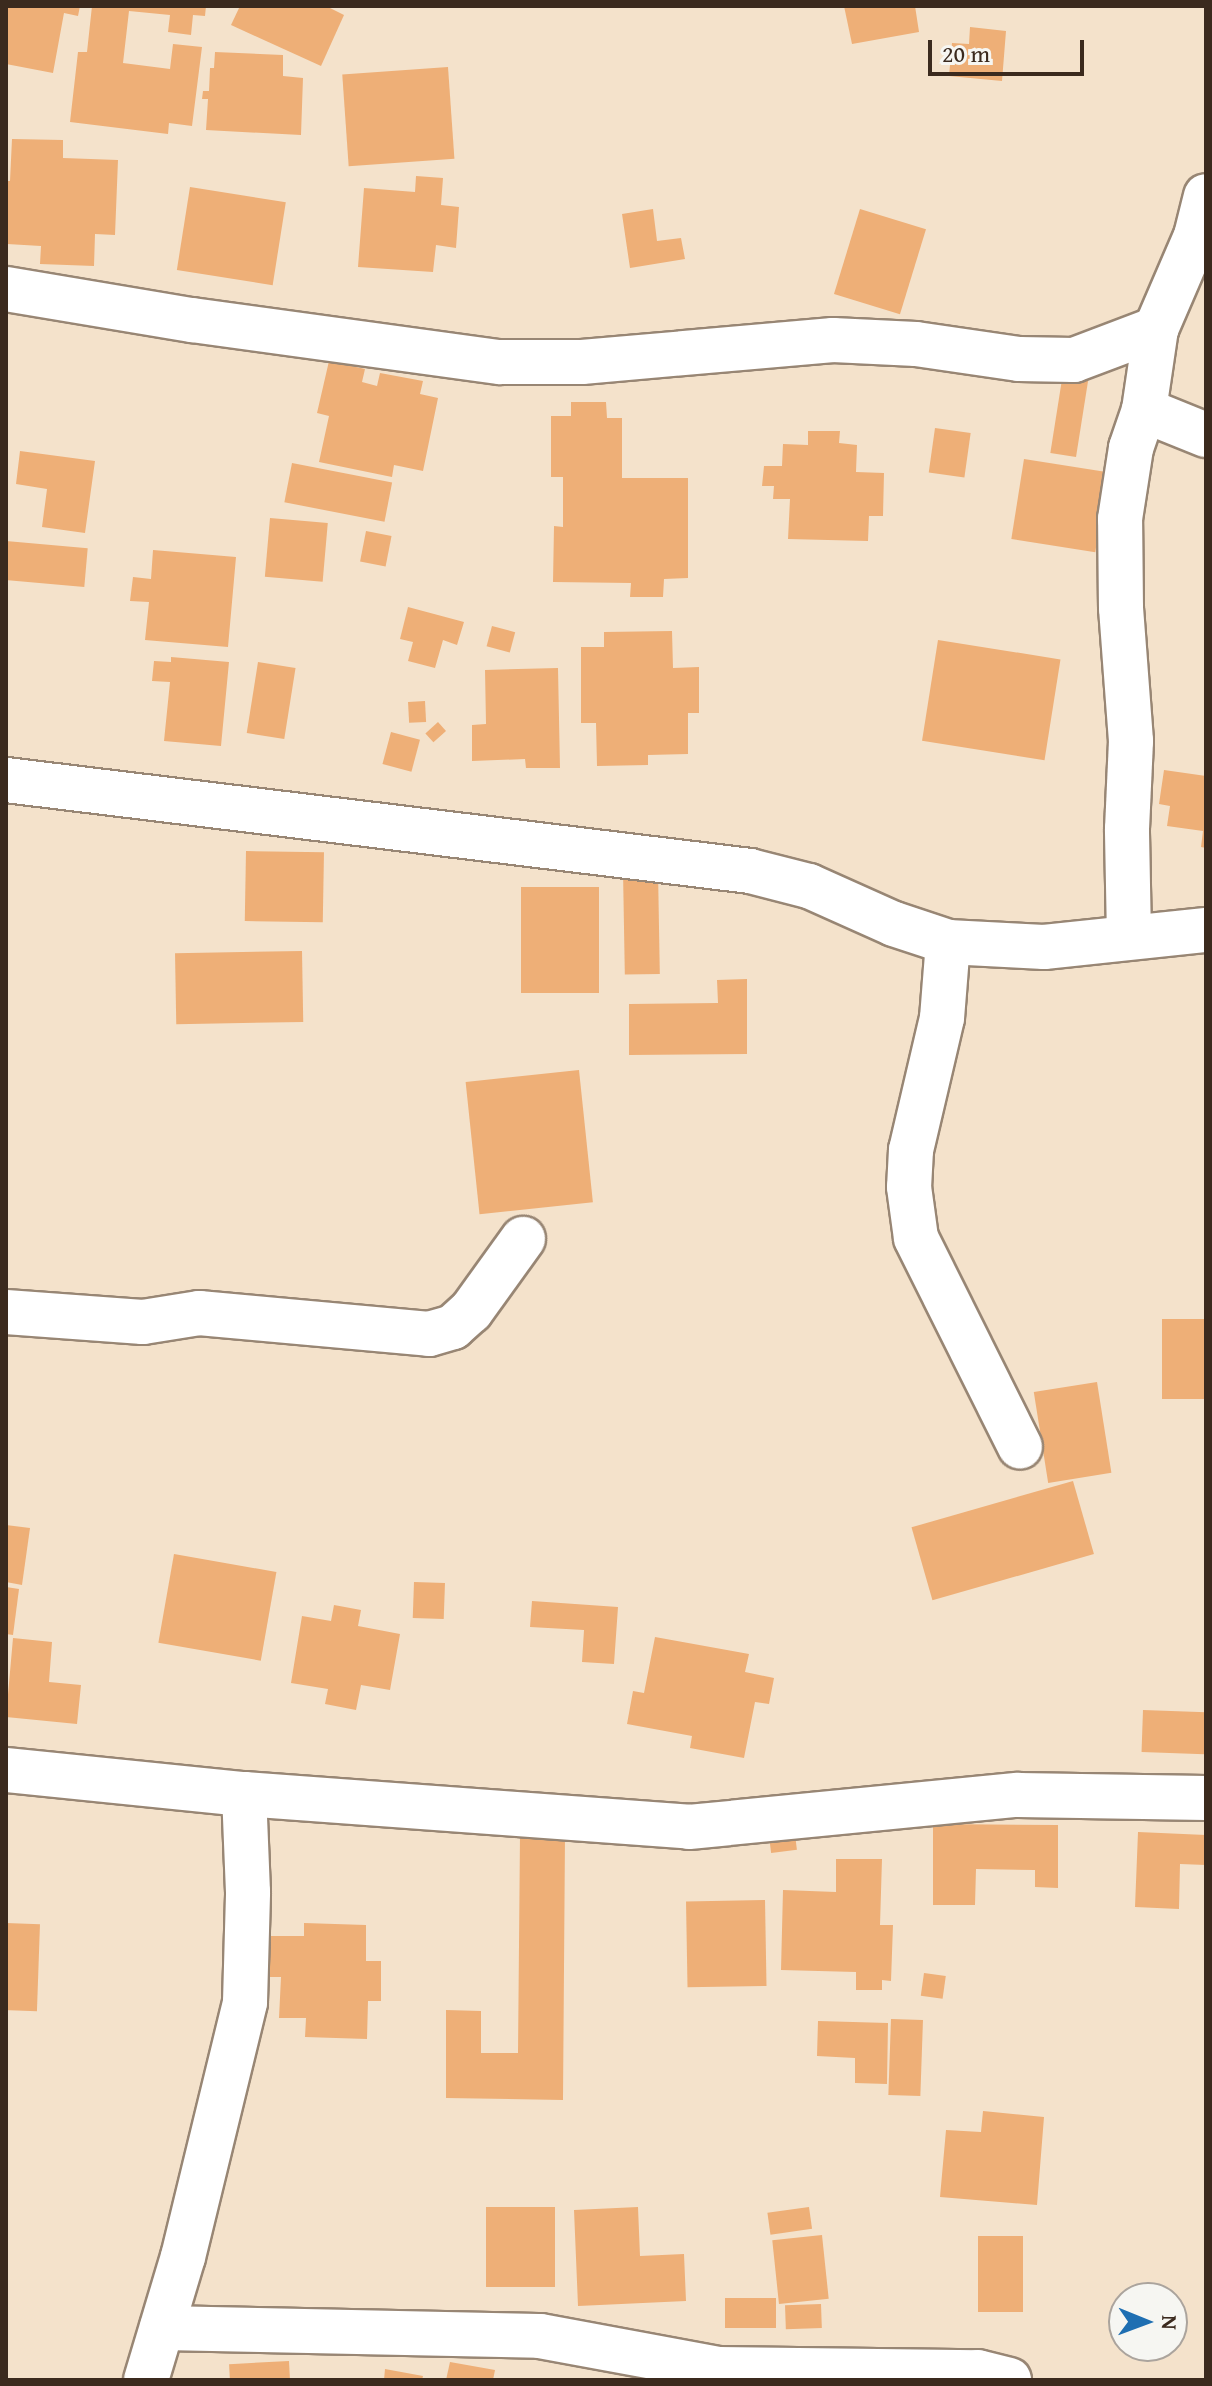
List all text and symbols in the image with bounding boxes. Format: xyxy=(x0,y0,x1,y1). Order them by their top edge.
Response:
scale bar xyxy=(932,24,1088,74)
text: 20 m xyxy=(942,36,990,71)
north arrow xyxy=(1108,2282,1188,2362)
text: N xyxy=(1154,2315,1186,2330)

